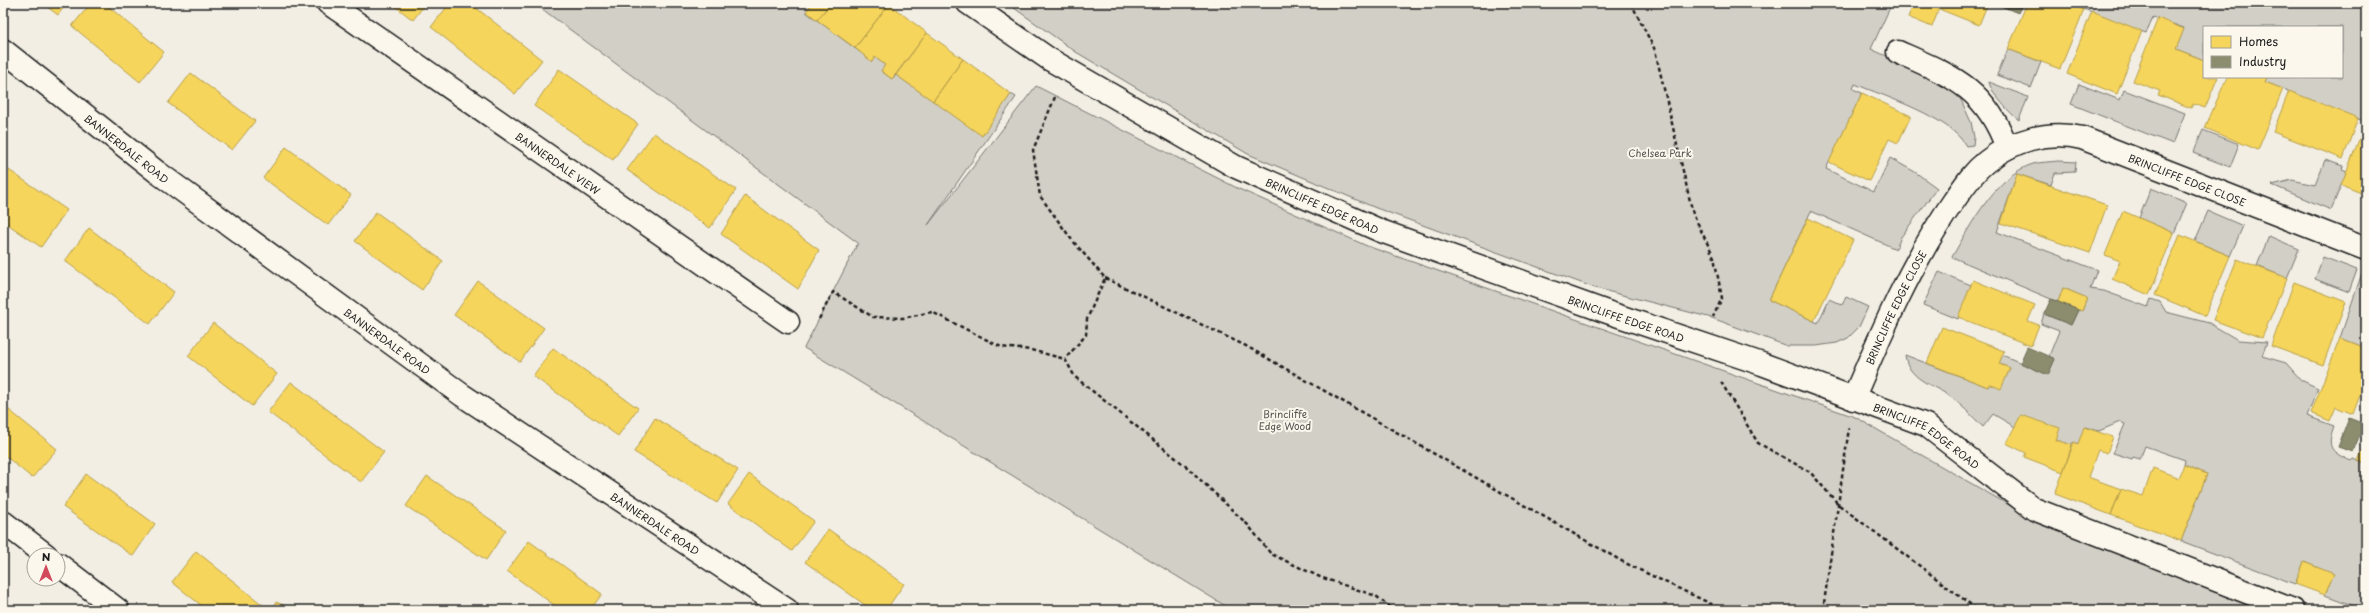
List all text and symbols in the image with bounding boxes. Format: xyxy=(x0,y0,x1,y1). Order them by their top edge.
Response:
legend xyxy=(2203,26,2343,78)
text: Homes xyxy=(2239,32,2278,50)
text: Industry xyxy=(2239,52,2287,70)
street label: BANNERDALE ROAD xyxy=(81,110,172,186)
street label: BANNERDALE VIEW xyxy=(513,128,604,198)
park label: Chelsea Park xyxy=(1628,145,1692,160)
street label: BRINCLIFFE EDGE CLOSE xyxy=(2126,149,2249,209)
street label: BRINCLIFFE EDGE ROAD xyxy=(1264,174,1382,237)
street label: BRINCLIFFE EDGE CLOSE xyxy=(1861,247,1929,367)
street label: BRINCLIFFE EDGE ROAD xyxy=(1566,291,1686,345)
street label: BANNERDALE ROAD xyxy=(341,304,434,377)
street label: BRINCLIFFE EDGE ROAD xyxy=(1871,399,1983,472)
park label: Brincliffe Edge Wood xyxy=(1259,406,1311,433)
street label: BANNERDALE ROAD xyxy=(608,488,703,558)
north arrow xyxy=(26,547,66,587)
text: N xyxy=(42,548,51,565)

